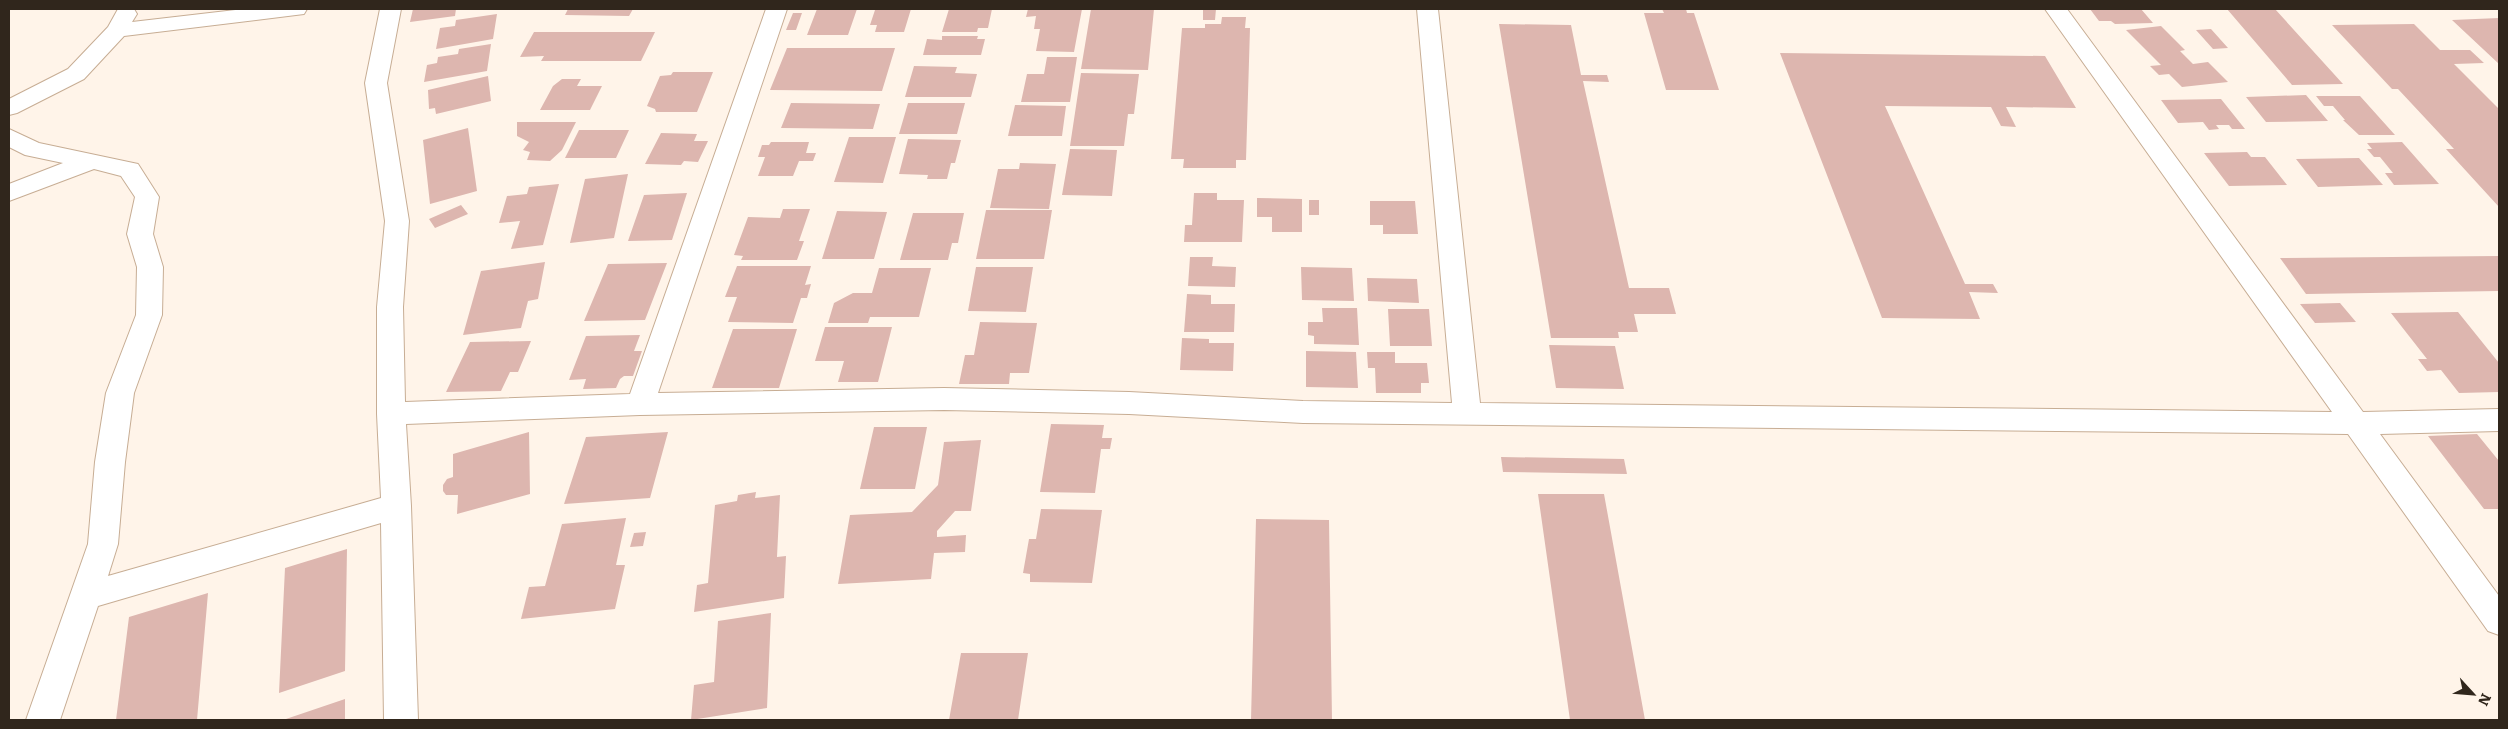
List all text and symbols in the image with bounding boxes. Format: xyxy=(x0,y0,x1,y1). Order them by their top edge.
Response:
north arrow xyxy=(2448,669,2498,719)
text: N xyxy=(2474,690,2497,710)

